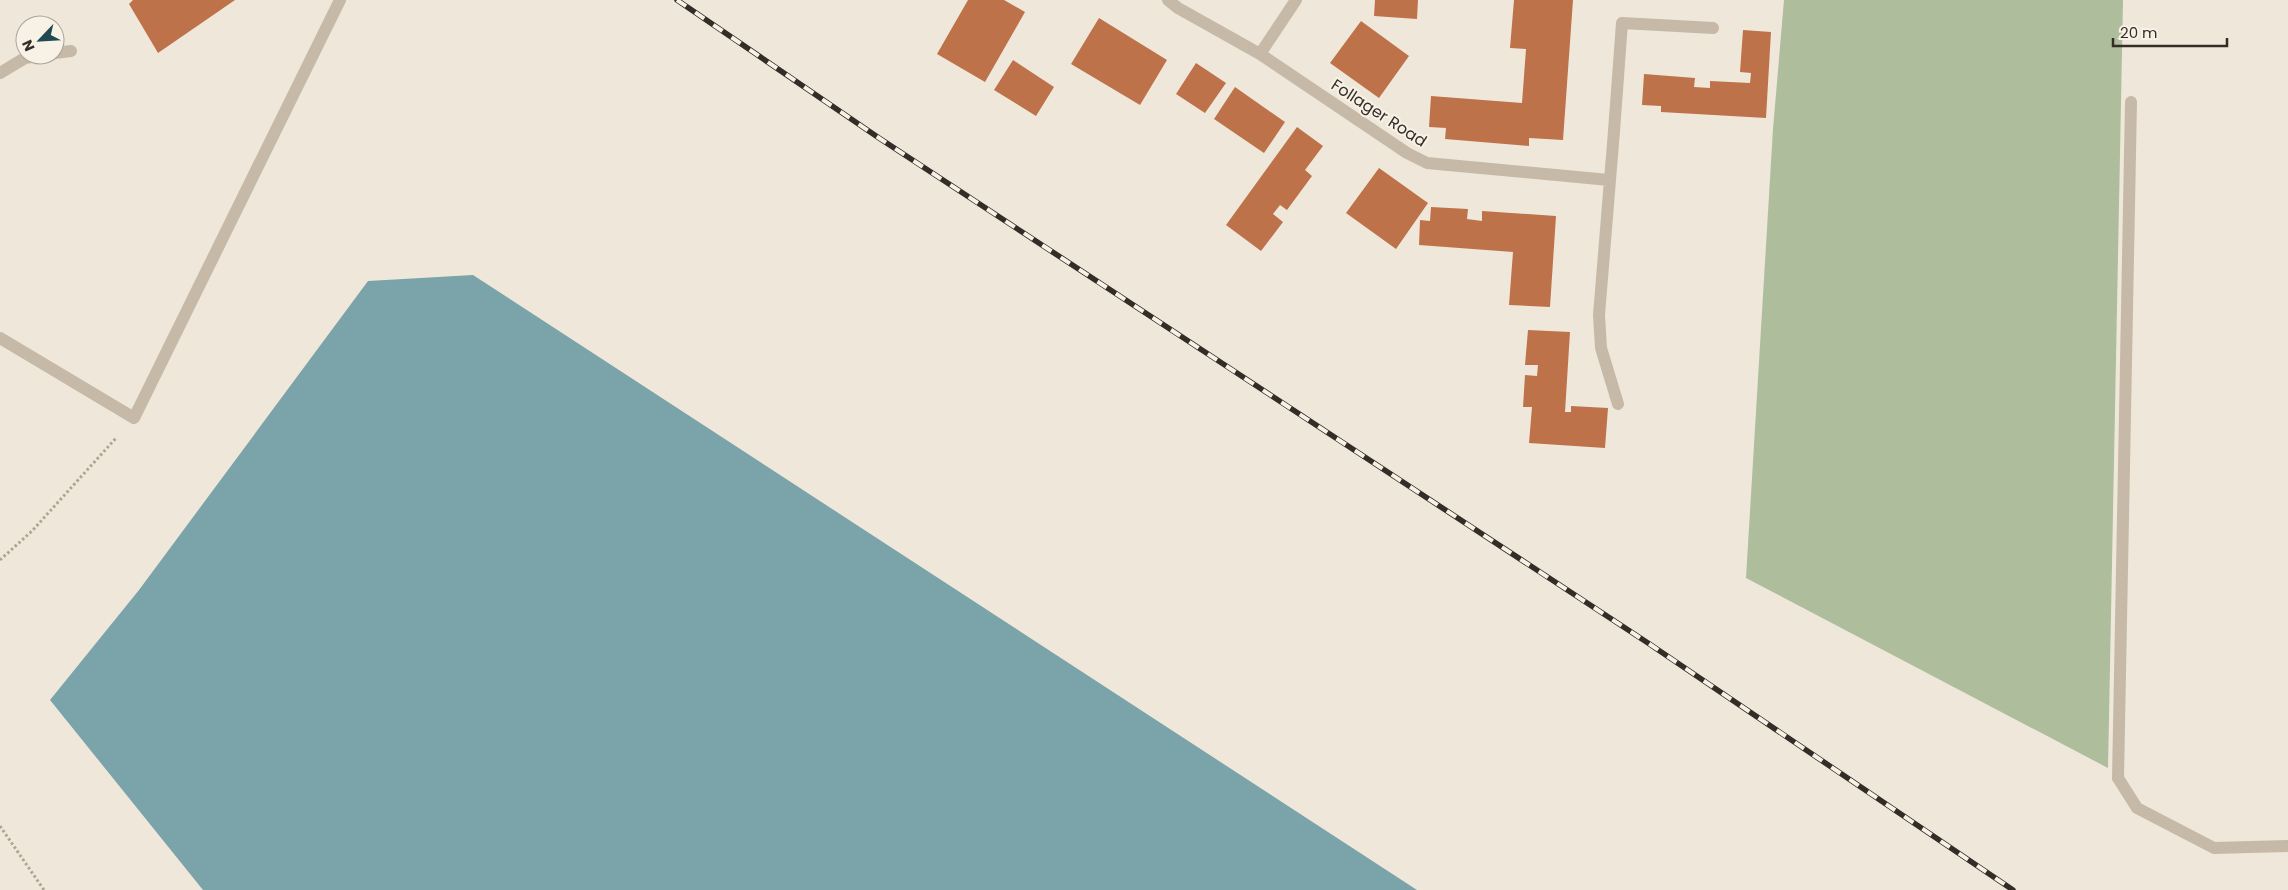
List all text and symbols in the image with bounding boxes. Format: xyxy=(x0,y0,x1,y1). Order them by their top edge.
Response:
north arrow xyxy=(15,15,65,65)
scale bar xyxy=(2113,15,2227,47)
text: 20 m xyxy=(2120,22,2158,43)
text: N xyxy=(17,36,40,54)
street label: Follager Road xyxy=(1327,74,1431,152)

